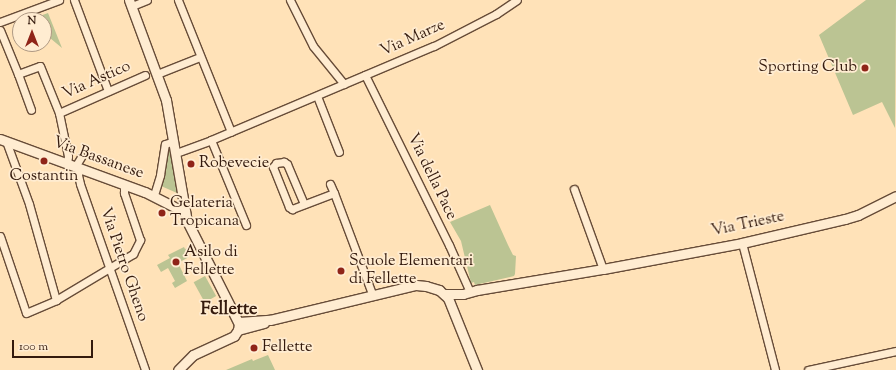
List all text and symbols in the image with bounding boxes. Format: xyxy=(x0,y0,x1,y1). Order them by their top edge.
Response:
north arrow xyxy=(12,12,52,52)
text: N xyxy=(28,13,36,29)
street label: Via Marze xyxy=(378,16,448,62)
street label: Via Astico xyxy=(60,57,134,105)
place label: Sporting Club xyxy=(758,58,857,78)
marker: Sporting Club xyxy=(860,63,870,73)
street label: Via della Pace xyxy=(402,131,460,223)
street label: Via Bassanese xyxy=(50,134,146,184)
place label: Robevecie xyxy=(199,154,269,174)
marker: Costantin xyxy=(39,156,49,166)
marker: Robevecie xyxy=(186,159,196,169)
place label: Costantin xyxy=(9,167,79,187)
place label: Gelateria Tropicana xyxy=(170,194,239,232)
street label: Via Pietro Gheno xyxy=(94,205,152,325)
marker: Gelateria Tropicana xyxy=(157,208,167,218)
street label: Via Trieste xyxy=(710,208,786,242)
place label: Asilo di Fellette xyxy=(184,243,238,281)
place label: Scuole Elementari di Fellette xyxy=(349,252,473,290)
marker: Asilo di Fellette xyxy=(171,257,181,267)
marker: Scuole Elementari di Fellette xyxy=(336,266,346,276)
district label: Fellette xyxy=(201,299,257,321)
scale bar xyxy=(14,332,95,358)
text: 100 m xyxy=(19,338,48,356)
place label: Fellette xyxy=(262,338,313,358)
marker: Fellette xyxy=(249,343,259,353)

